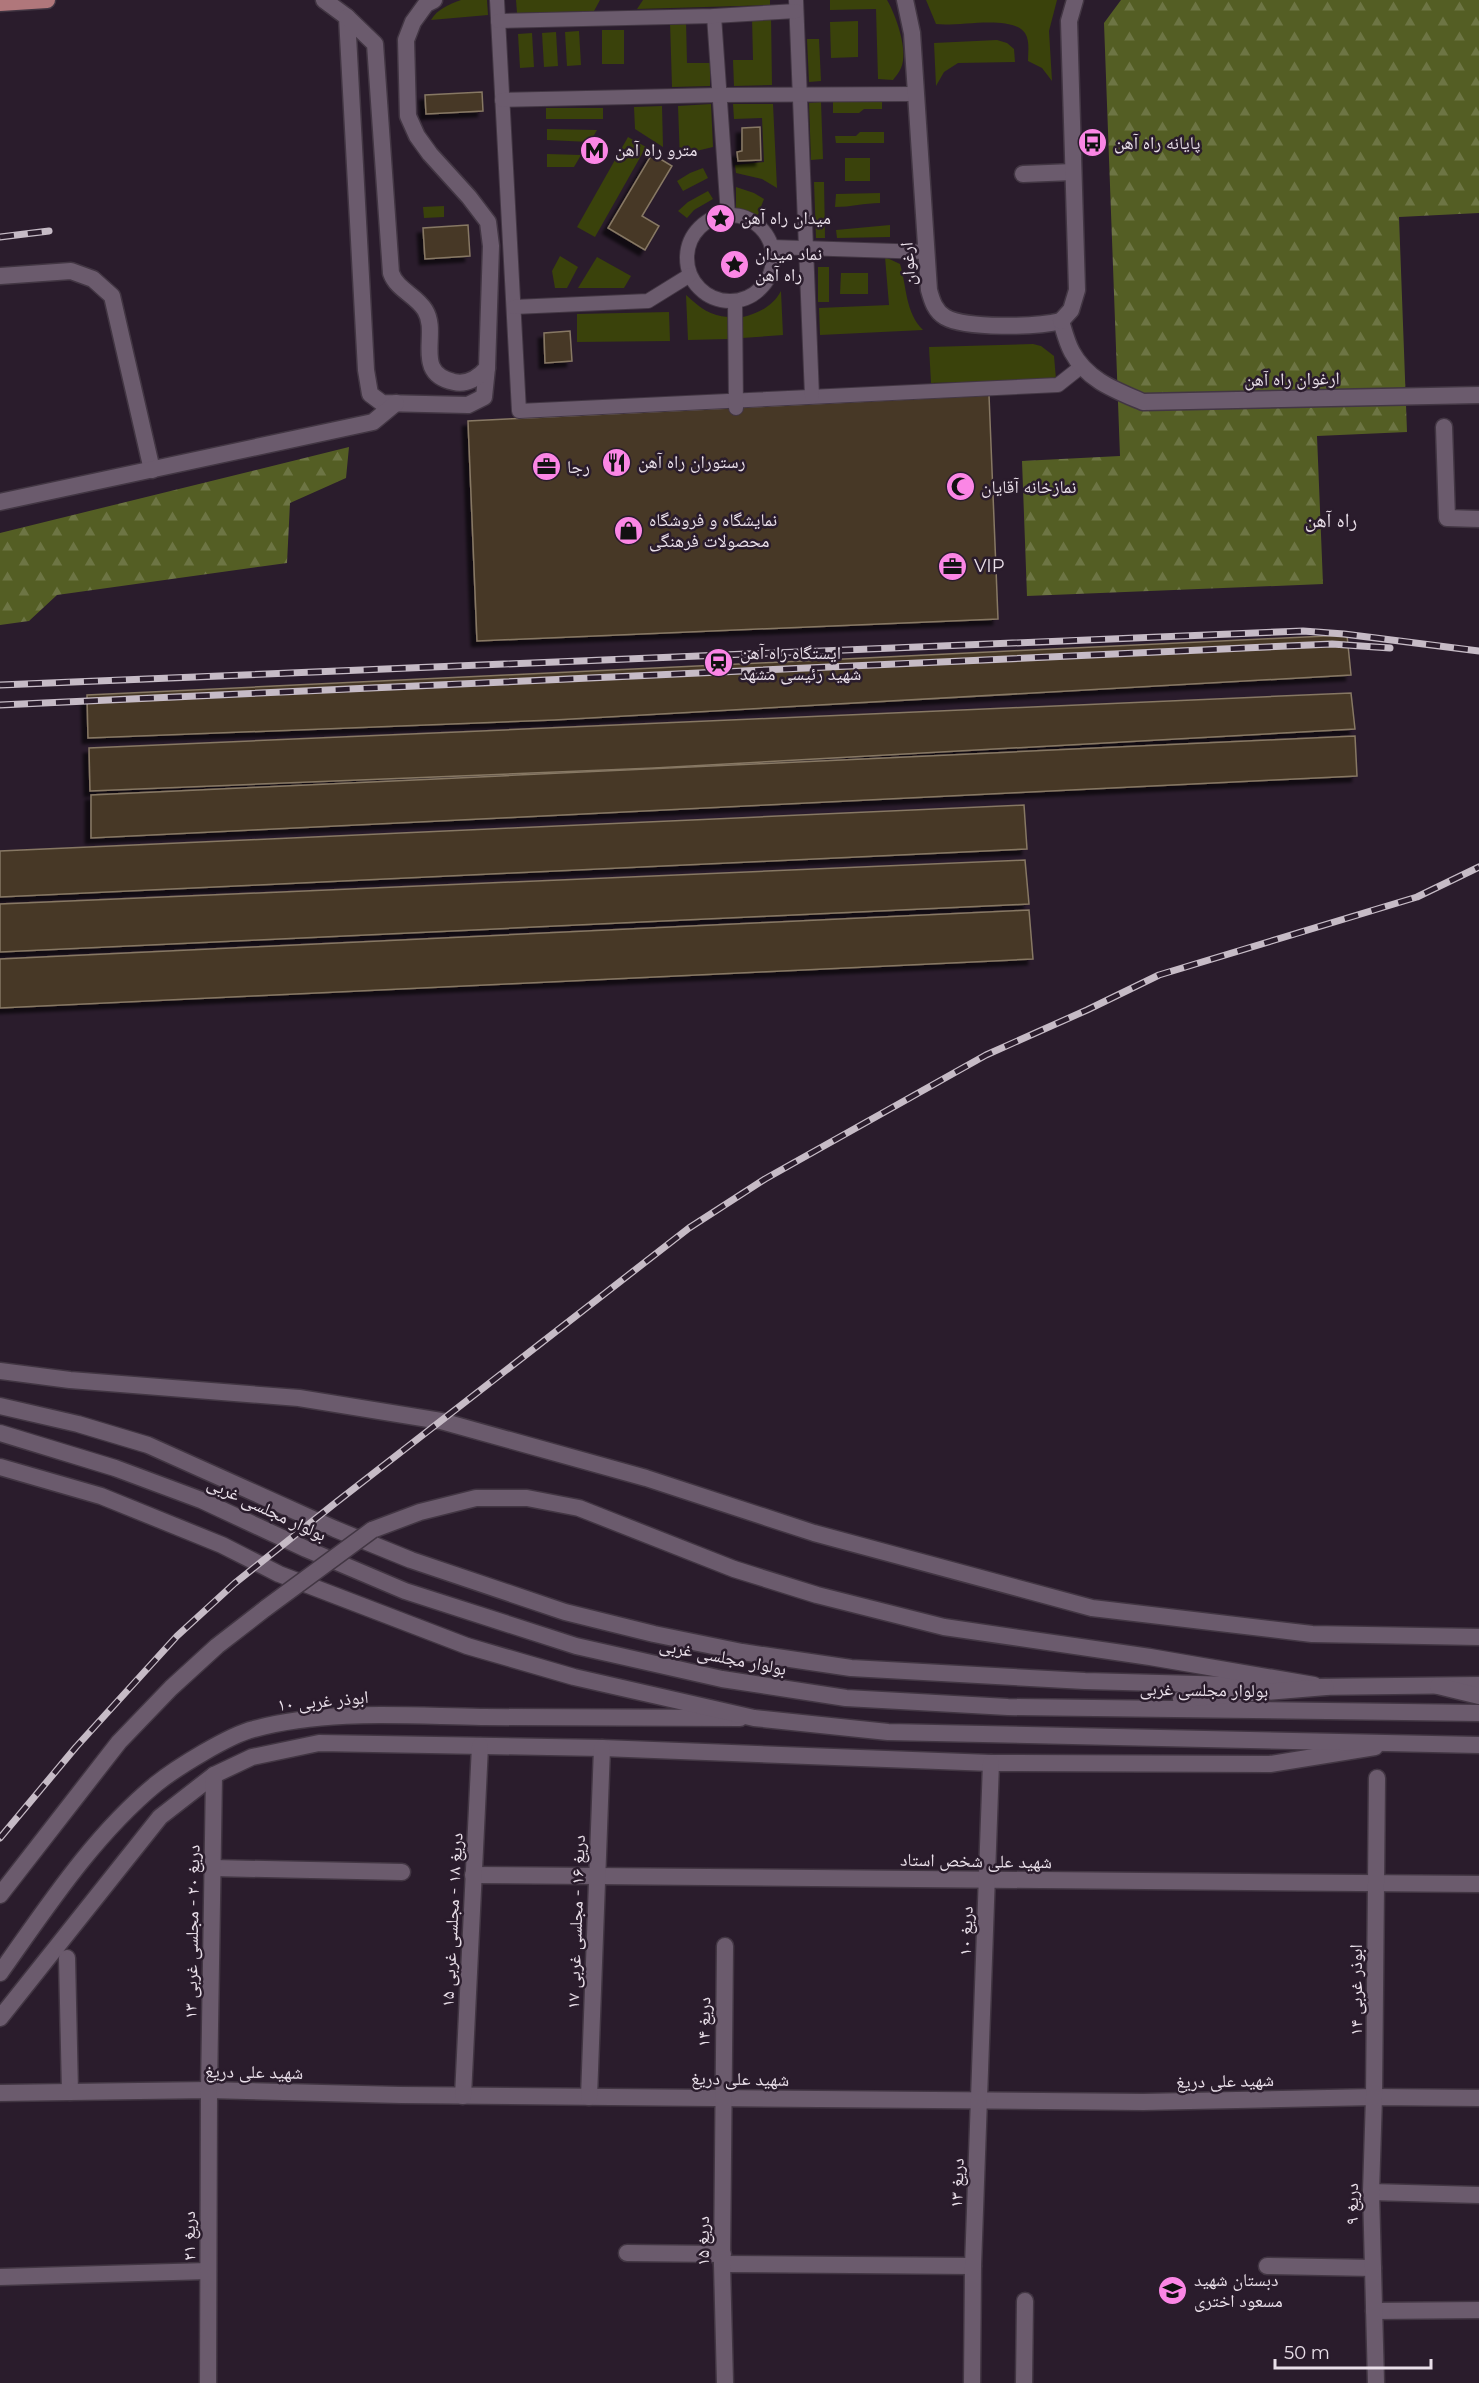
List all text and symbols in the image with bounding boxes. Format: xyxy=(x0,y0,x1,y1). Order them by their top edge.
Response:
bus stop icon: پایانه راه آهن xyxy=(1077,127,1109,159)
place label: پایانه راه آهن xyxy=(1114,132,1201,154)
metro station icon: مترو راه آهن xyxy=(578,134,610,166)
place label: مترو راه آهن xyxy=(615,139,697,161)
place icon: میدان راه آهن xyxy=(704,202,736,234)
place label: میدان راه آهن xyxy=(741,207,831,229)
street label: ارغوان xyxy=(896,241,920,287)
place label: نماد میدان راه آهن xyxy=(755,243,822,286)
place icon: نماد میدان راه آهن xyxy=(718,248,750,280)
street label: ارغوان راه آهن xyxy=(1244,367,1340,391)
restaurant icon: رستوران راه آهن xyxy=(601,446,633,478)
office icon: رجا xyxy=(530,451,562,483)
place label: رستوران راه آهن xyxy=(638,451,745,473)
place label: رجا xyxy=(567,456,590,478)
mosque icon: نمازخانه آقایان xyxy=(944,471,976,503)
place label: نمازخانه آقایان xyxy=(981,476,1076,498)
district label: راه آهن xyxy=(1305,508,1357,532)
place label: نمایشگاه و فروشگاه محصولات فرهنگی xyxy=(649,509,777,552)
shop icon: نمایشگاه و فروشگاه محصولات فرهنگی xyxy=(612,514,644,546)
office icon: VIP xyxy=(937,550,969,582)
place label: VIP xyxy=(974,555,1005,577)
place label: ایستگاه راه آهن شهید رئیسی مشهد xyxy=(740,642,861,685)
station icon: ایستگاه راه آهن شهید رئیسی مشهد xyxy=(703,647,735,679)
street label: بولوار مجلسی غربی xyxy=(204,1472,330,1546)
street label: بولوار مجلسی غربی xyxy=(658,1634,788,1680)
street label: بولوار مجلسی غربی xyxy=(1139,1678,1269,1702)
street label: ابوذر غربی ۱۰ xyxy=(277,1686,369,1716)
street label: دریغ ۱۸ - مجلسی غربی ۱۵ xyxy=(436,1832,469,2008)
street label: دریغ ۱۶ - مجلسی غربی ۱۷ xyxy=(562,1834,591,2010)
street label: دریغ ۲۰ - مجلسی غربی ۱۳ xyxy=(179,1845,206,2019)
street label: شهید علی شخص استاد xyxy=(900,1849,1052,1873)
street label: دریغ ۱۰ xyxy=(954,1906,979,1956)
street label: ابوذر غربی ۱۴ xyxy=(1345,1944,1367,2036)
street label: دریغ ۱۴ xyxy=(693,1997,716,2047)
street label: شهید علی دریغ xyxy=(205,2060,303,2085)
street label: شهید علی دریغ xyxy=(691,2067,789,2092)
street label: شهید علی دریغ xyxy=(1176,2069,1274,2094)
street label: دریغ ۱۳ xyxy=(945,2158,970,2208)
street label: دریغ ۹ xyxy=(1341,2183,1364,2225)
street label: دریغ ۲۱ xyxy=(178,2211,201,2261)
street label: دریغ ۱۵ xyxy=(692,2216,715,2266)
place label: دبستان شهید مسعود اختری xyxy=(1194,2269,1283,2312)
school or university icon: دبستان شهید مسعود اختری xyxy=(1157,2274,1189,2306)
scale bar xyxy=(1275,2332,1431,2370)
text: 50 m xyxy=(1284,2342,1330,2364)

